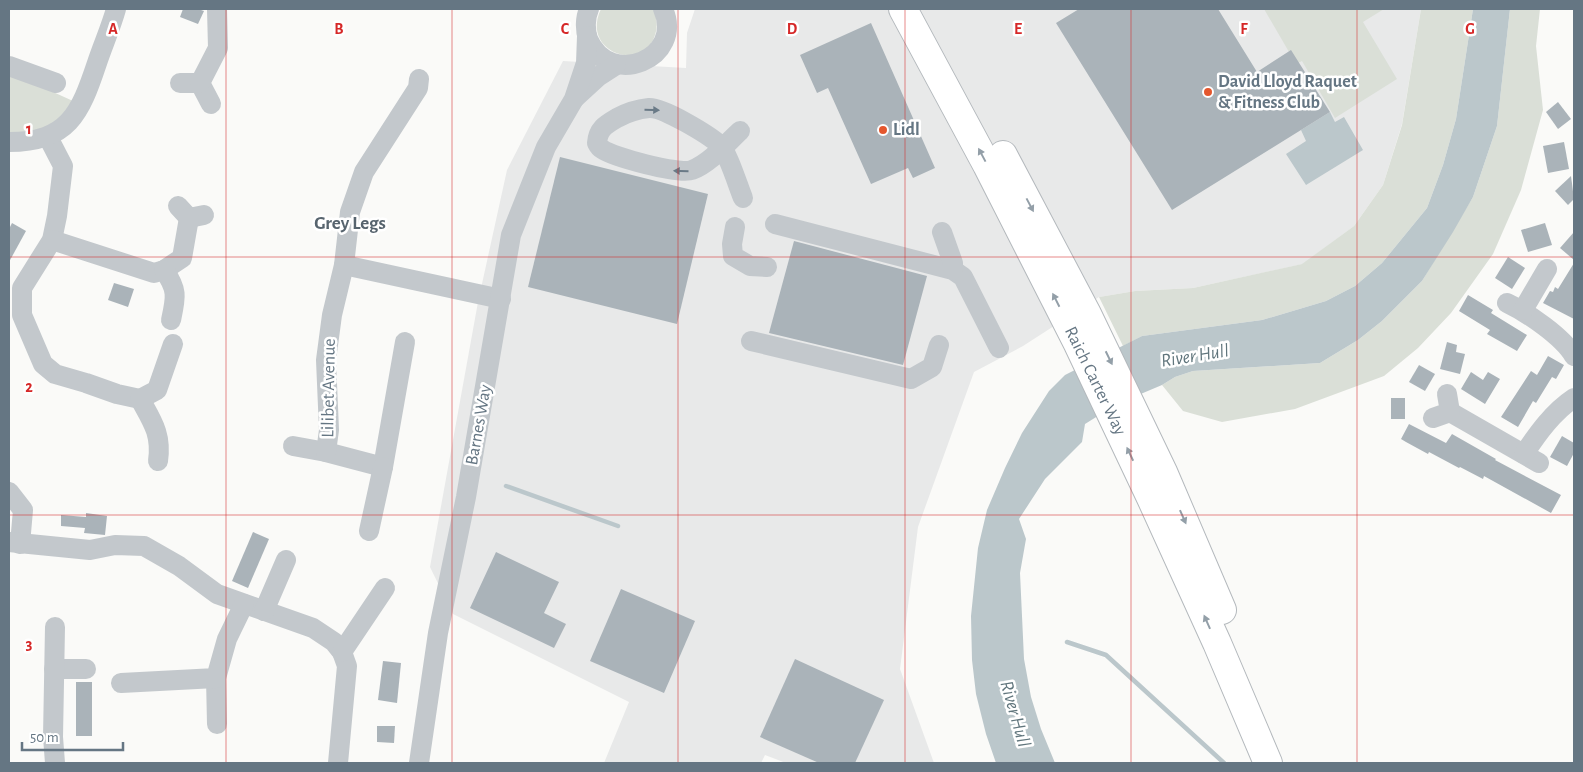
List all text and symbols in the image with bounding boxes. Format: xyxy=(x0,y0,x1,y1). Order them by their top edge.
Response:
text: A xyxy=(108,21,118,37)
text: B xyxy=(334,21,344,37)
text: C xyxy=(561,21,570,37)
text: D xyxy=(787,21,798,37)
text: E xyxy=(1014,21,1022,37)
text: F xyxy=(1240,21,1248,37)
text: G xyxy=(1465,21,1475,37)
place label: David Lloyd Raquet & Fitness Club xyxy=(1218,73,1357,112)
marker: David Lloyd Raquet & Fitness Club xyxy=(1202,86,1214,98)
one-way arrow xyxy=(644,106,660,114)
text: 1 xyxy=(26,121,32,137)
place label: Lidl xyxy=(893,121,920,139)
marker: Lidl xyxy=(877,124,889,136)
one-way arrow xyxy=(978,148,986,162)
one-way arrow xyxy=(673,166,689,174)
one-way arrow xyxy=(1026,198,1034,213)
district label: Grey Legs xyxy=(314,214,386,233)
one-way arrow xyxy=(1052,293,1060,307)
street label: Raich Carter Way xyxy=(1061,324,1129,438)
street label: Lilibet Avenue xyxy=(319,338,339,438)
water label: River Hull xyxy=(1160,341,1231,371)
one-way arrow xyxy=(1105,351,1113,365)
text: 2 xyxy=(25,379,33,395)
street label: Barnes Way xyxy=(463,383,495,467)
one-way arrow xyxy=(1126,447,1134,461)
one-way arrow xyxy=(1179,510,1187,524)
one-way arrow xyxy=(1203,615,1211,629)
text: 3 xyxy=(26,636,33,652)
water label: River Hull xyxy=(996,679,1034,750)
scale bar xyxy=(22,720,124,752)
text: 50 m xyxy=(30,730,59,745)

